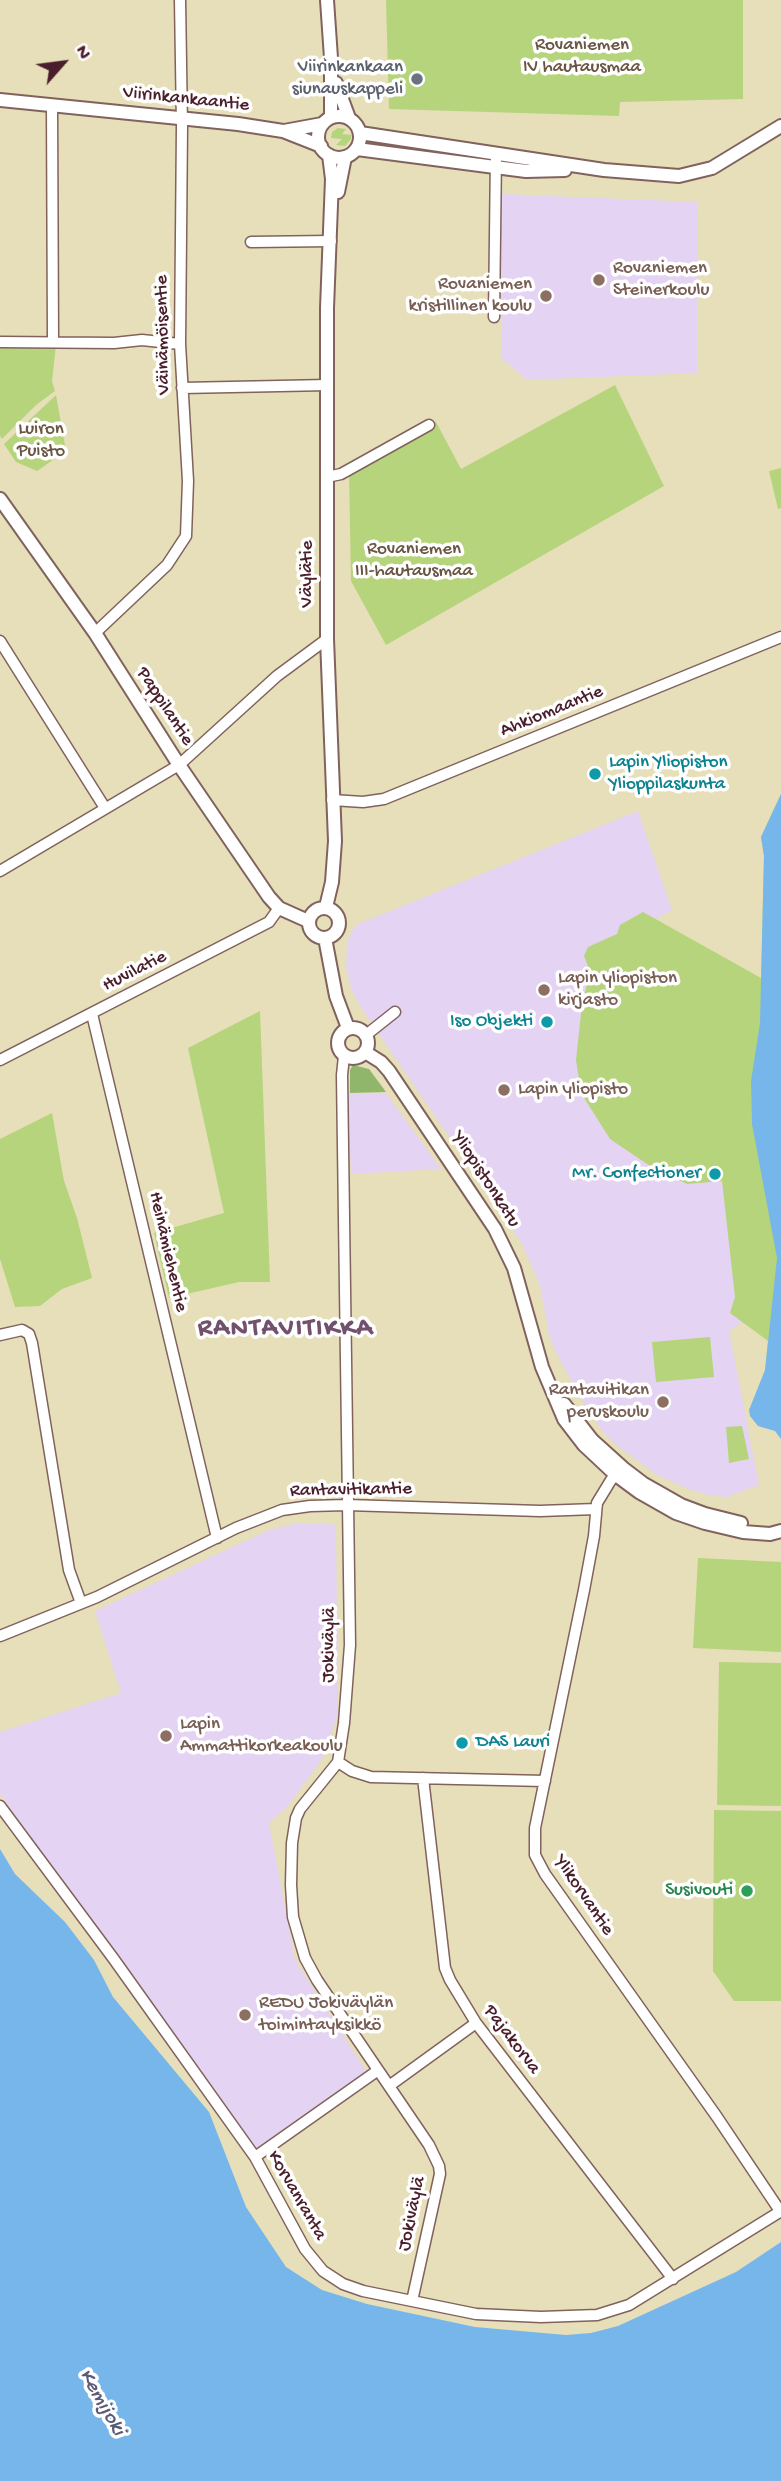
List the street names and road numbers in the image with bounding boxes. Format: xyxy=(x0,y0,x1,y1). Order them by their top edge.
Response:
street label: Viirinkankaantie xyxy=(122,82,250,118)
street label: Väinämöisentie xyxy=(152,275,176,395)
street label: Väylätie xyxy=(297,541,319,607)
street label: Pappilantie xyxy=(130,663,198,751)
street label: Ahkiomaantie xyxy=(497,681,607,743)
street label: Huvilatie xyxy=(99,946,171,998)
street label: Yliopistonkatu xyxy=(446,1128,524,1232)
street label: Heinämiehentie xyxy=(142,1190,192,1314)
street label: Rantavitikantie xyxy=(290,1479,412,1503)
street label: Jokiväylä xyxy=(318,1607,342,1683)
street label: Ylikorvantie xyxy=(548,1852,618,1940)
street label: Pajakorva xyxy=(477,2001,545,2079)
street label: Korvanranta xyxy=(261,2147,331,2245)
street label: Jokiväylä xyxy=(394,2175,432,2253)

